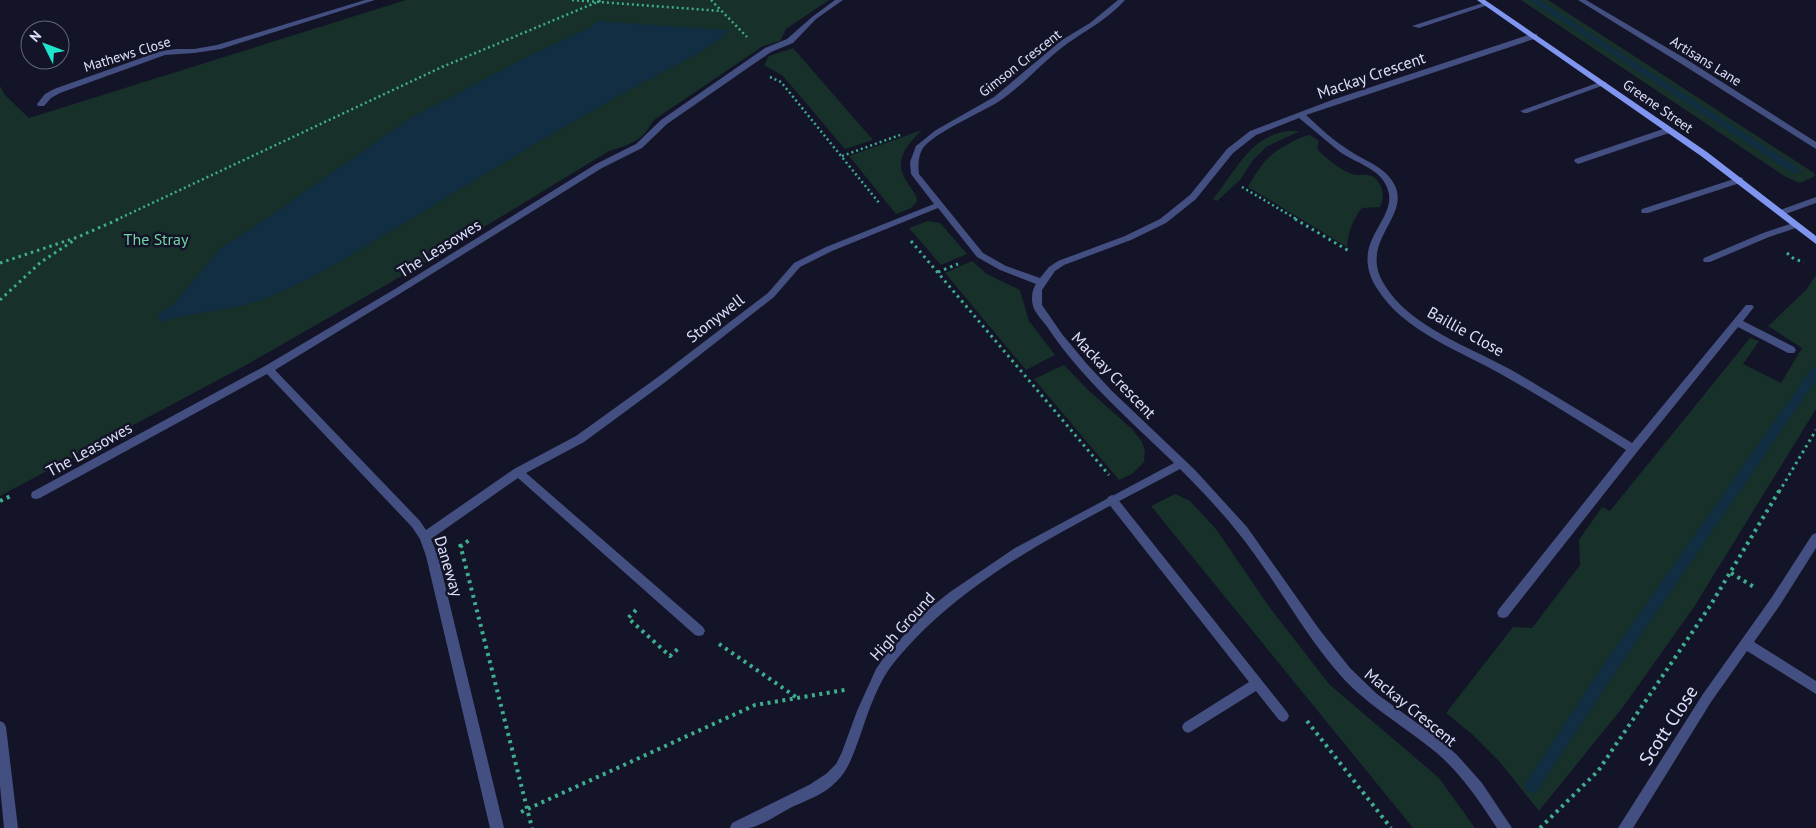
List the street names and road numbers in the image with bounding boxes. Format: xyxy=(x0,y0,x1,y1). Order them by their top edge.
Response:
street label: Gimson Crescent xyxy=(975,25,1065,101)
street label: Mathews Close xyxy=(81,32,173,76)
street label: Artisans Lane xyxy=(1667,32,1745,90)
street label: Mackay Crescent xyxy=(1314,47,1428,103)
street label: Greene Street xyxy=(1619,75,1697,137)
street label: The Leasowes xyxy=(393,214,485,282)
street label: Stonywell xyxy=(682,289,748,347)
street label: Baillie Close xyxy=(1424,302,1508,360)
street label: Mackay Crescent xyxy=(1068,327,1161,423)
street label: The Leasowes xyxy=(43,417,136,481)
street label: Daneway xyxy=(430,533,468,599)
street label: High Ground xyxy=(865,588,939,664)
street label: Mackay Crescent xyxy=(1361,664,1462,751)
street label: Scott Close xyxy=(1633,680,1703,770)

